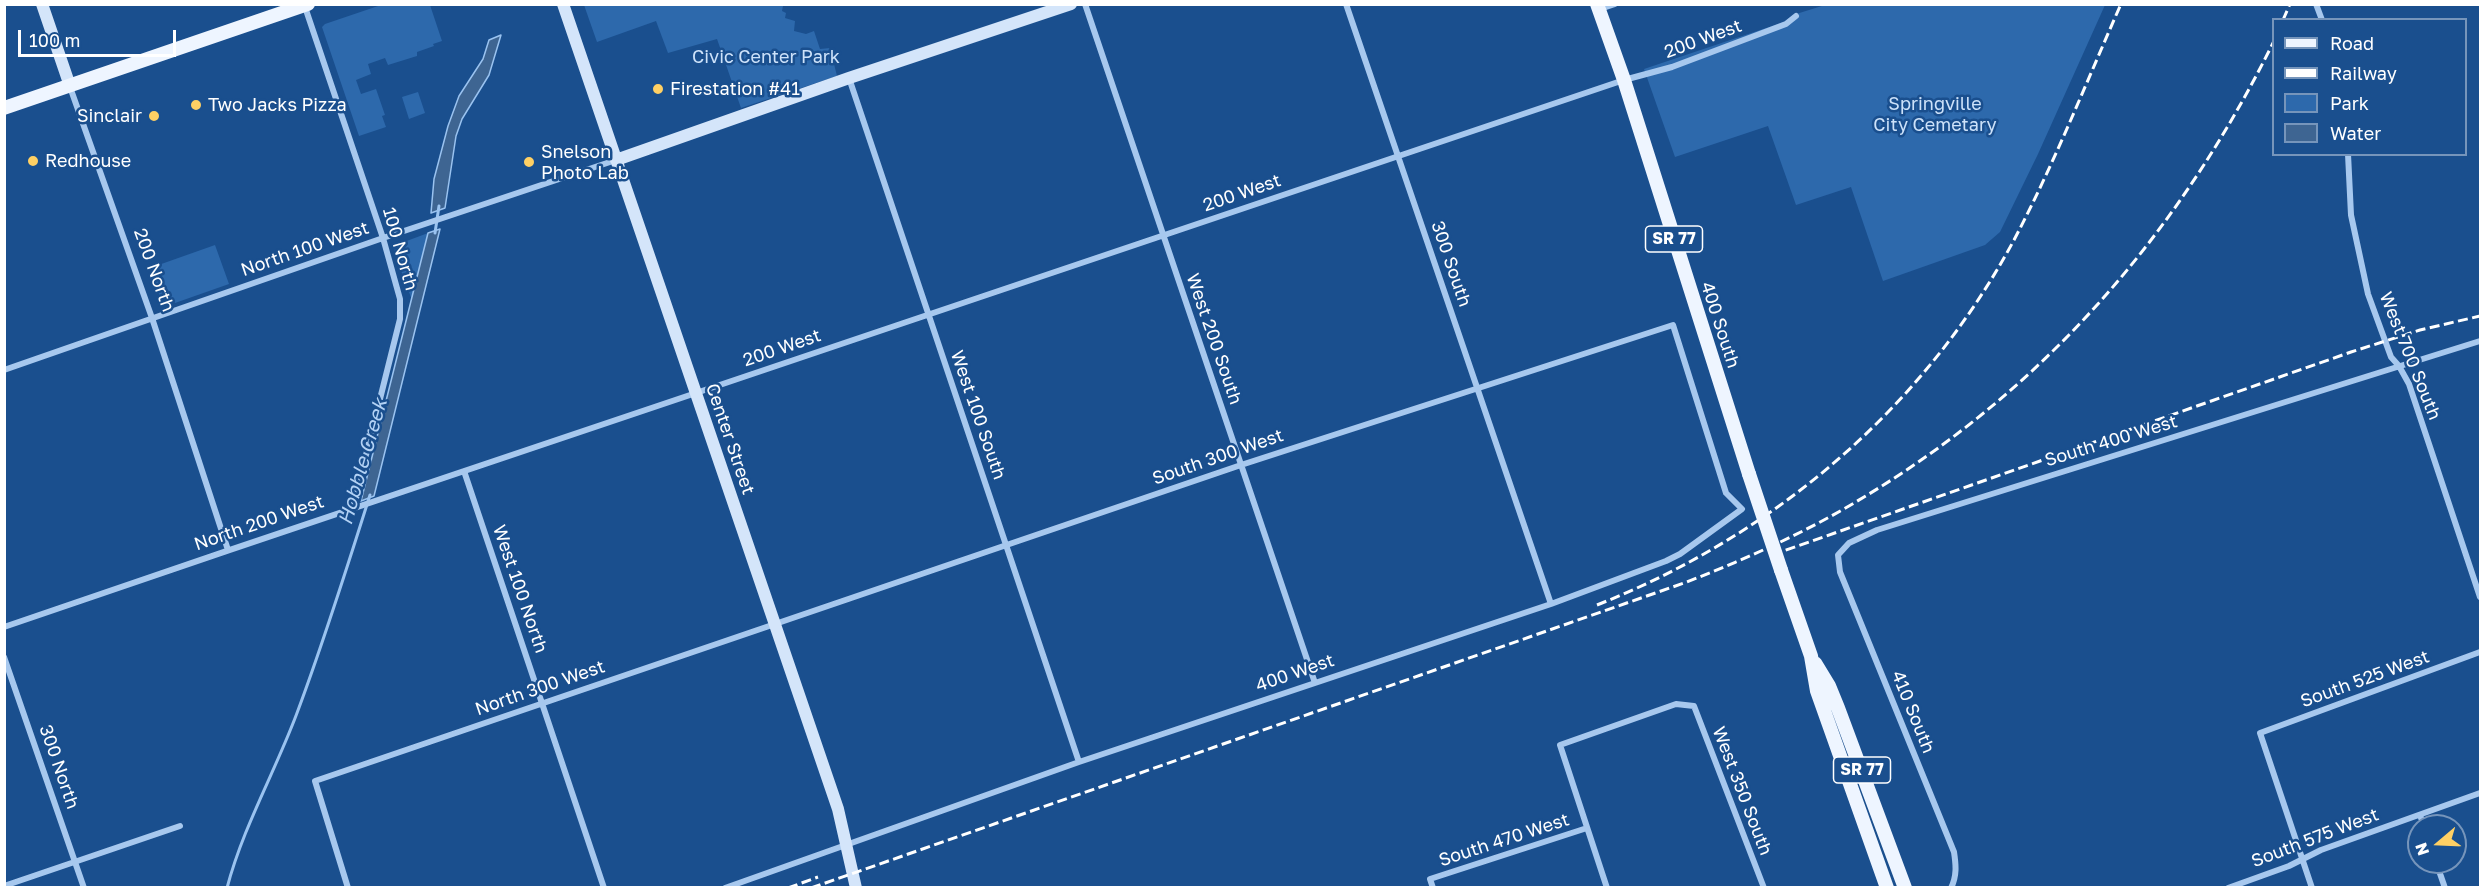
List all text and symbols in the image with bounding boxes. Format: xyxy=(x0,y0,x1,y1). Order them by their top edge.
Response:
street label: 200 West xyxy=(1661,15,1745,63)
scale bar xyxy=(21,18,178,56)
legend xyxy=(2272,18,2467,156)
text: 100 m xyxy=(29,29,80,51)
text: Road xyxy=(2330,32,2374,54)
park label: Civic Center Park xyxy=(692,46,840,68)
text: Railway xyxy=(2330,62,2397,84)
place label: Firestation #41 xyxy=(670,78,800,100)
marker: Firestation #41 xyxy=(651,82,665,96)
text: Park xyxy=(2330,92,2369,114)
park label: Springville City Cemetary xyxy=(1873,93,1997,136)
place label: Two Jacks Pizza xyxy=(208,94,347,116)
marker: Two Jacks Pizza xyxy=(189,98,203,112)
place label: Sinclair xyxy=(77,105,142,127)
marker: Sinclair xyxy=(147,109,161,123)
text: Water xyxy=(2330,122,2381,144)
place label: Snelson Photo Lab xyxy=(541,141,629,184)
place label: Redhouse xyxy=(45,150,131,172)
marker: Redhouse xyxy=(26,154,40,168)
marker: Snelson Photo Lab xyxy=(522,155,536,169)
street label: 200 West xyxy=(1200,170,1284,216)
street label: 100 North xyxy=(378,205,422,293)
street label: North 100 West xyxy=(238,217,372,281)
street label: 300 South xyxy=(1426,218,1476,310)
street label: 200 North xyxy=(129,225,179,315)
road number: SR 77 xyxy=(1646,226,1702,252)
street label: West 200 South xyxy=(1181,271,1247,407)
street label: 400 South xyxy=(1696,279,1744,371)
street label: West 700 South xyxy=(2374,289,2446,423)
street label: 200 West xyxy=(740,325,824,371)
street label: West 100 South xyxy=(946,348,1010,482)
street label: Center Street xyxy=(701,381,759,497)
water label: Hobble Creek xyxy=(334,396,392,528)
street label: South 400 West xyxy=(2042,411,2180,471)
street label: South 300 West xyxy=(1150,424,1286,490)
street label: North 200 West xyxy=(191,491,327,555)
street label: West 100 North xyxy=(488,522,552,656)
street label: South 525 West xyxy=(2298,646,2432,712)
street label: 400 West xyxy=(1253,650,1337,696)
street label: North 300 West xyxy=(472,656,608,720)
street label: 410 South xyxy=(1887,668,1939,756)
street label: 300 North xyxy=(35,722,83,812)
street label: West 350 South xyxy=(1707,723,1777,859)
road number: SR 77 xyxy=(1834,757,1890,783)
street label: South 575 West xyxy=(2248,804,2382,872)
street label: South 470 West xyxy=(1436,809,1572,871)
north arrow xyxy=(2407,814,2467,874)
text: N xyxy=(2410,840,2433,858)

